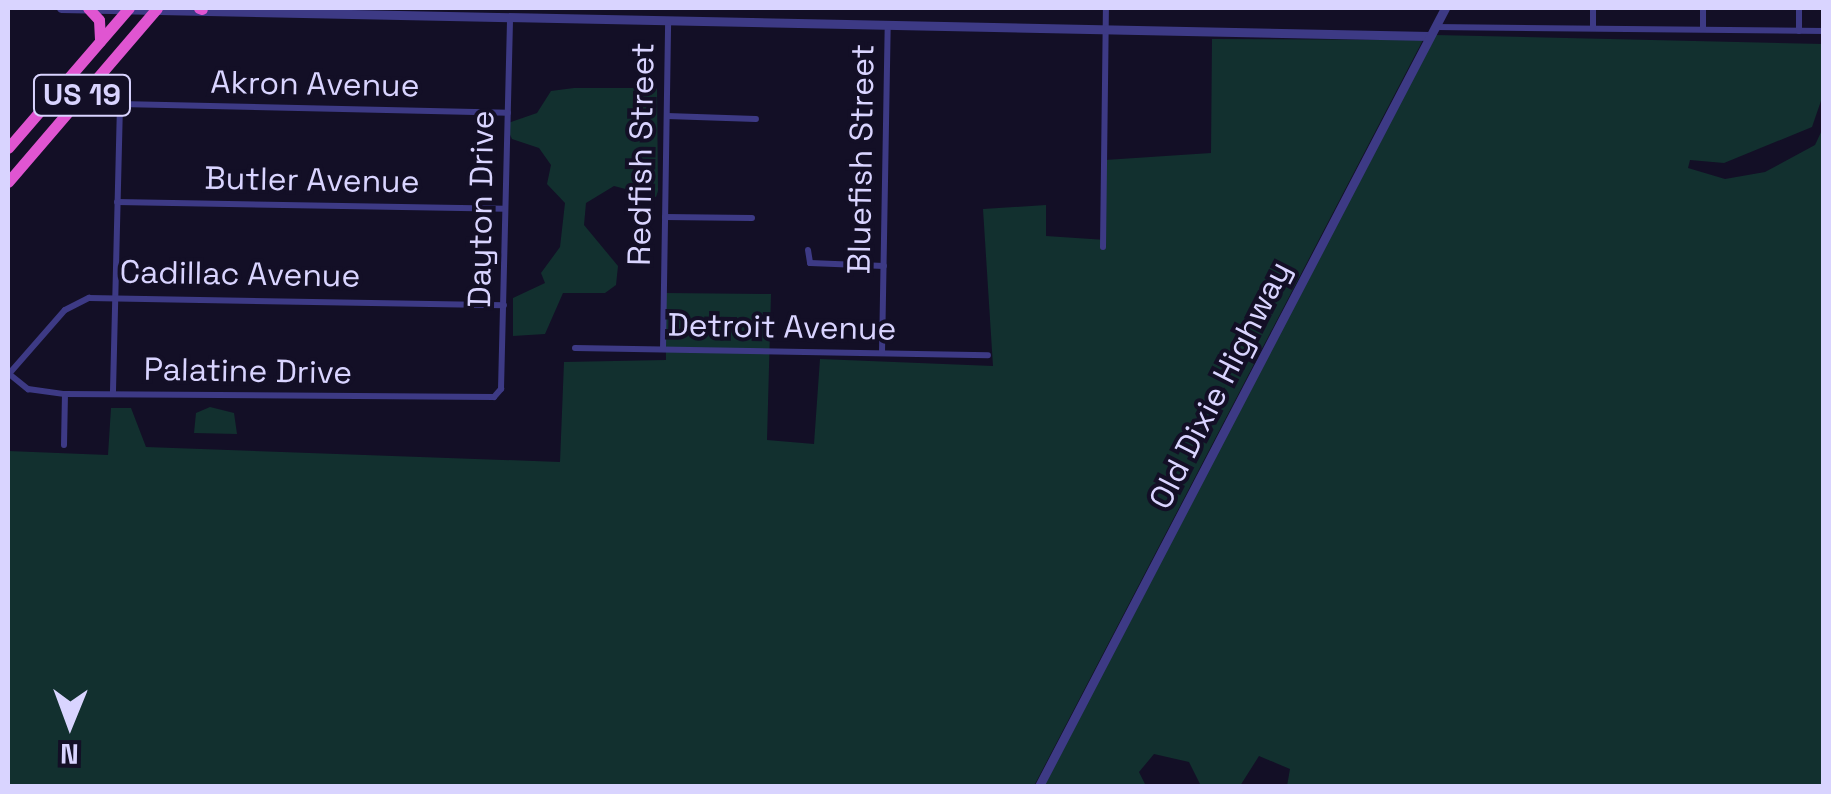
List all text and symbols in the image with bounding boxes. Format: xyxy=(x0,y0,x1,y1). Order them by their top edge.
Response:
street label: Redfish Street xyxy=(620,42,662,266)
street label: Bluefish Street xyxy=(840,43,882,275)
street label: Akron Avenue xyxy=(210,63,420,105)
road number: US 19 xyxy=(32,70,132,120)
street label: Dayton Drive xyxy=(460,110,502,308)
street label: Butler Avenue xyxy=(204,159,420,201)
street label: Cadillac Avenue xyxy=(119,253,361,295)
street label: Old Dixie Highway xyxy=(1141,255,1299,515)
street label: Detroit Avenue xyxy=(667,306,897,348)
street label: Palatine Drive xyxy=(143,350,353,392)
north arrow xyxy=(20,674,120,774)
text: N xyxy=(60,736,79,772)

